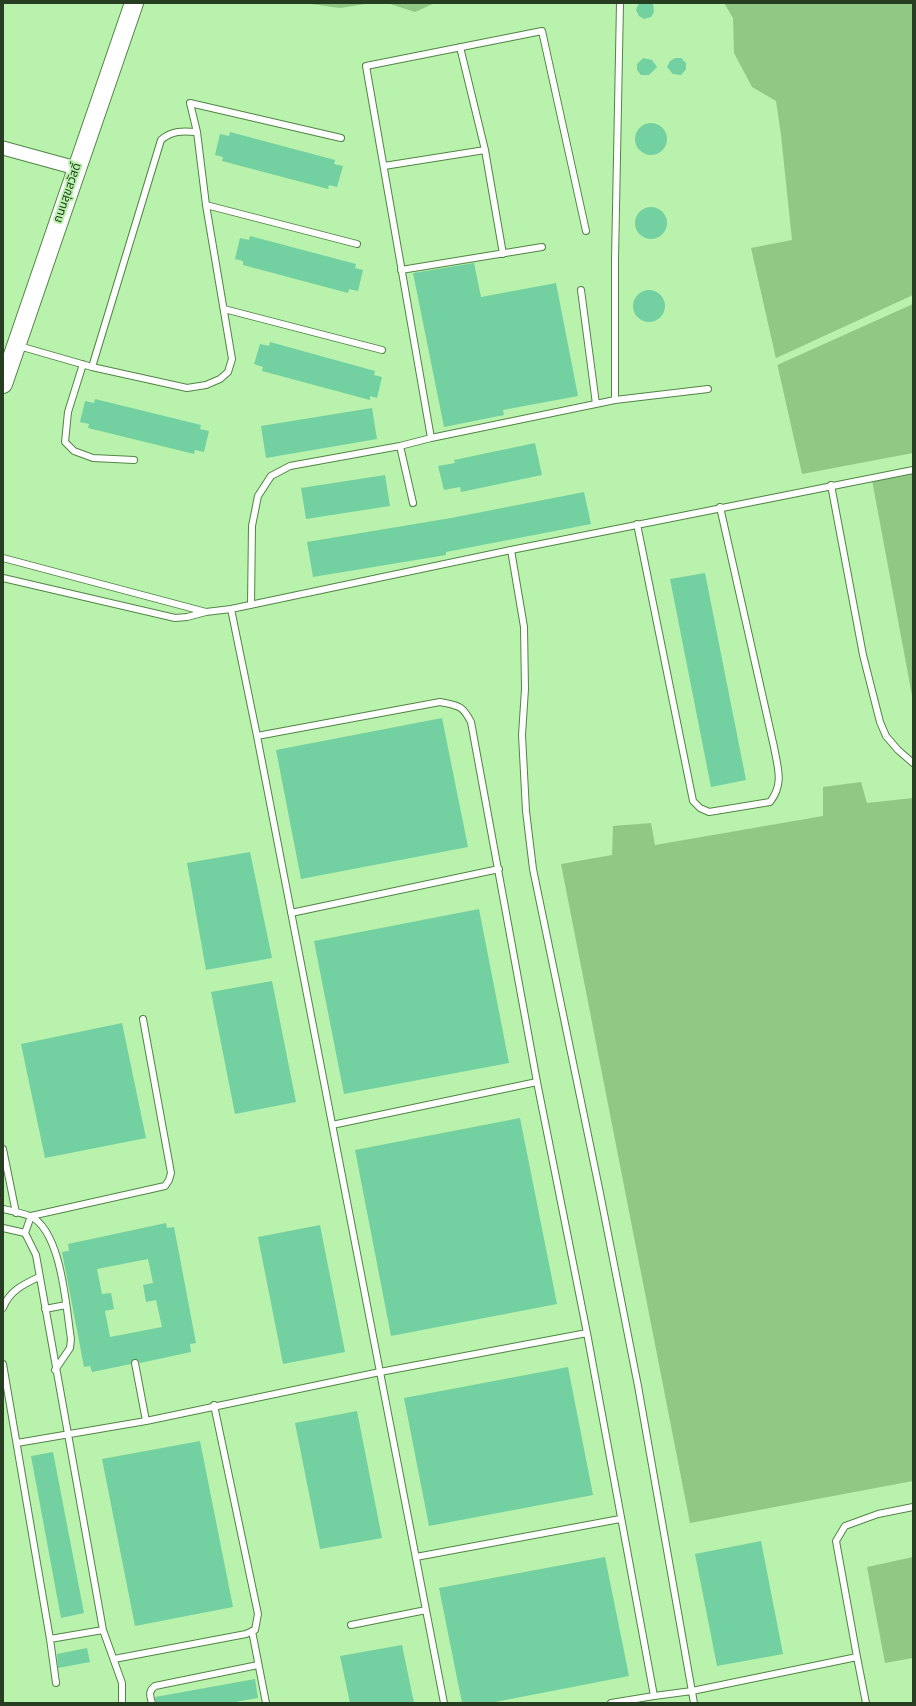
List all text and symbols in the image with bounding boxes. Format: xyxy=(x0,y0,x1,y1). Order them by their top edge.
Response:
street label: ถนนสุขสวัสดิ์ xyxy=(51,161,85,225)

